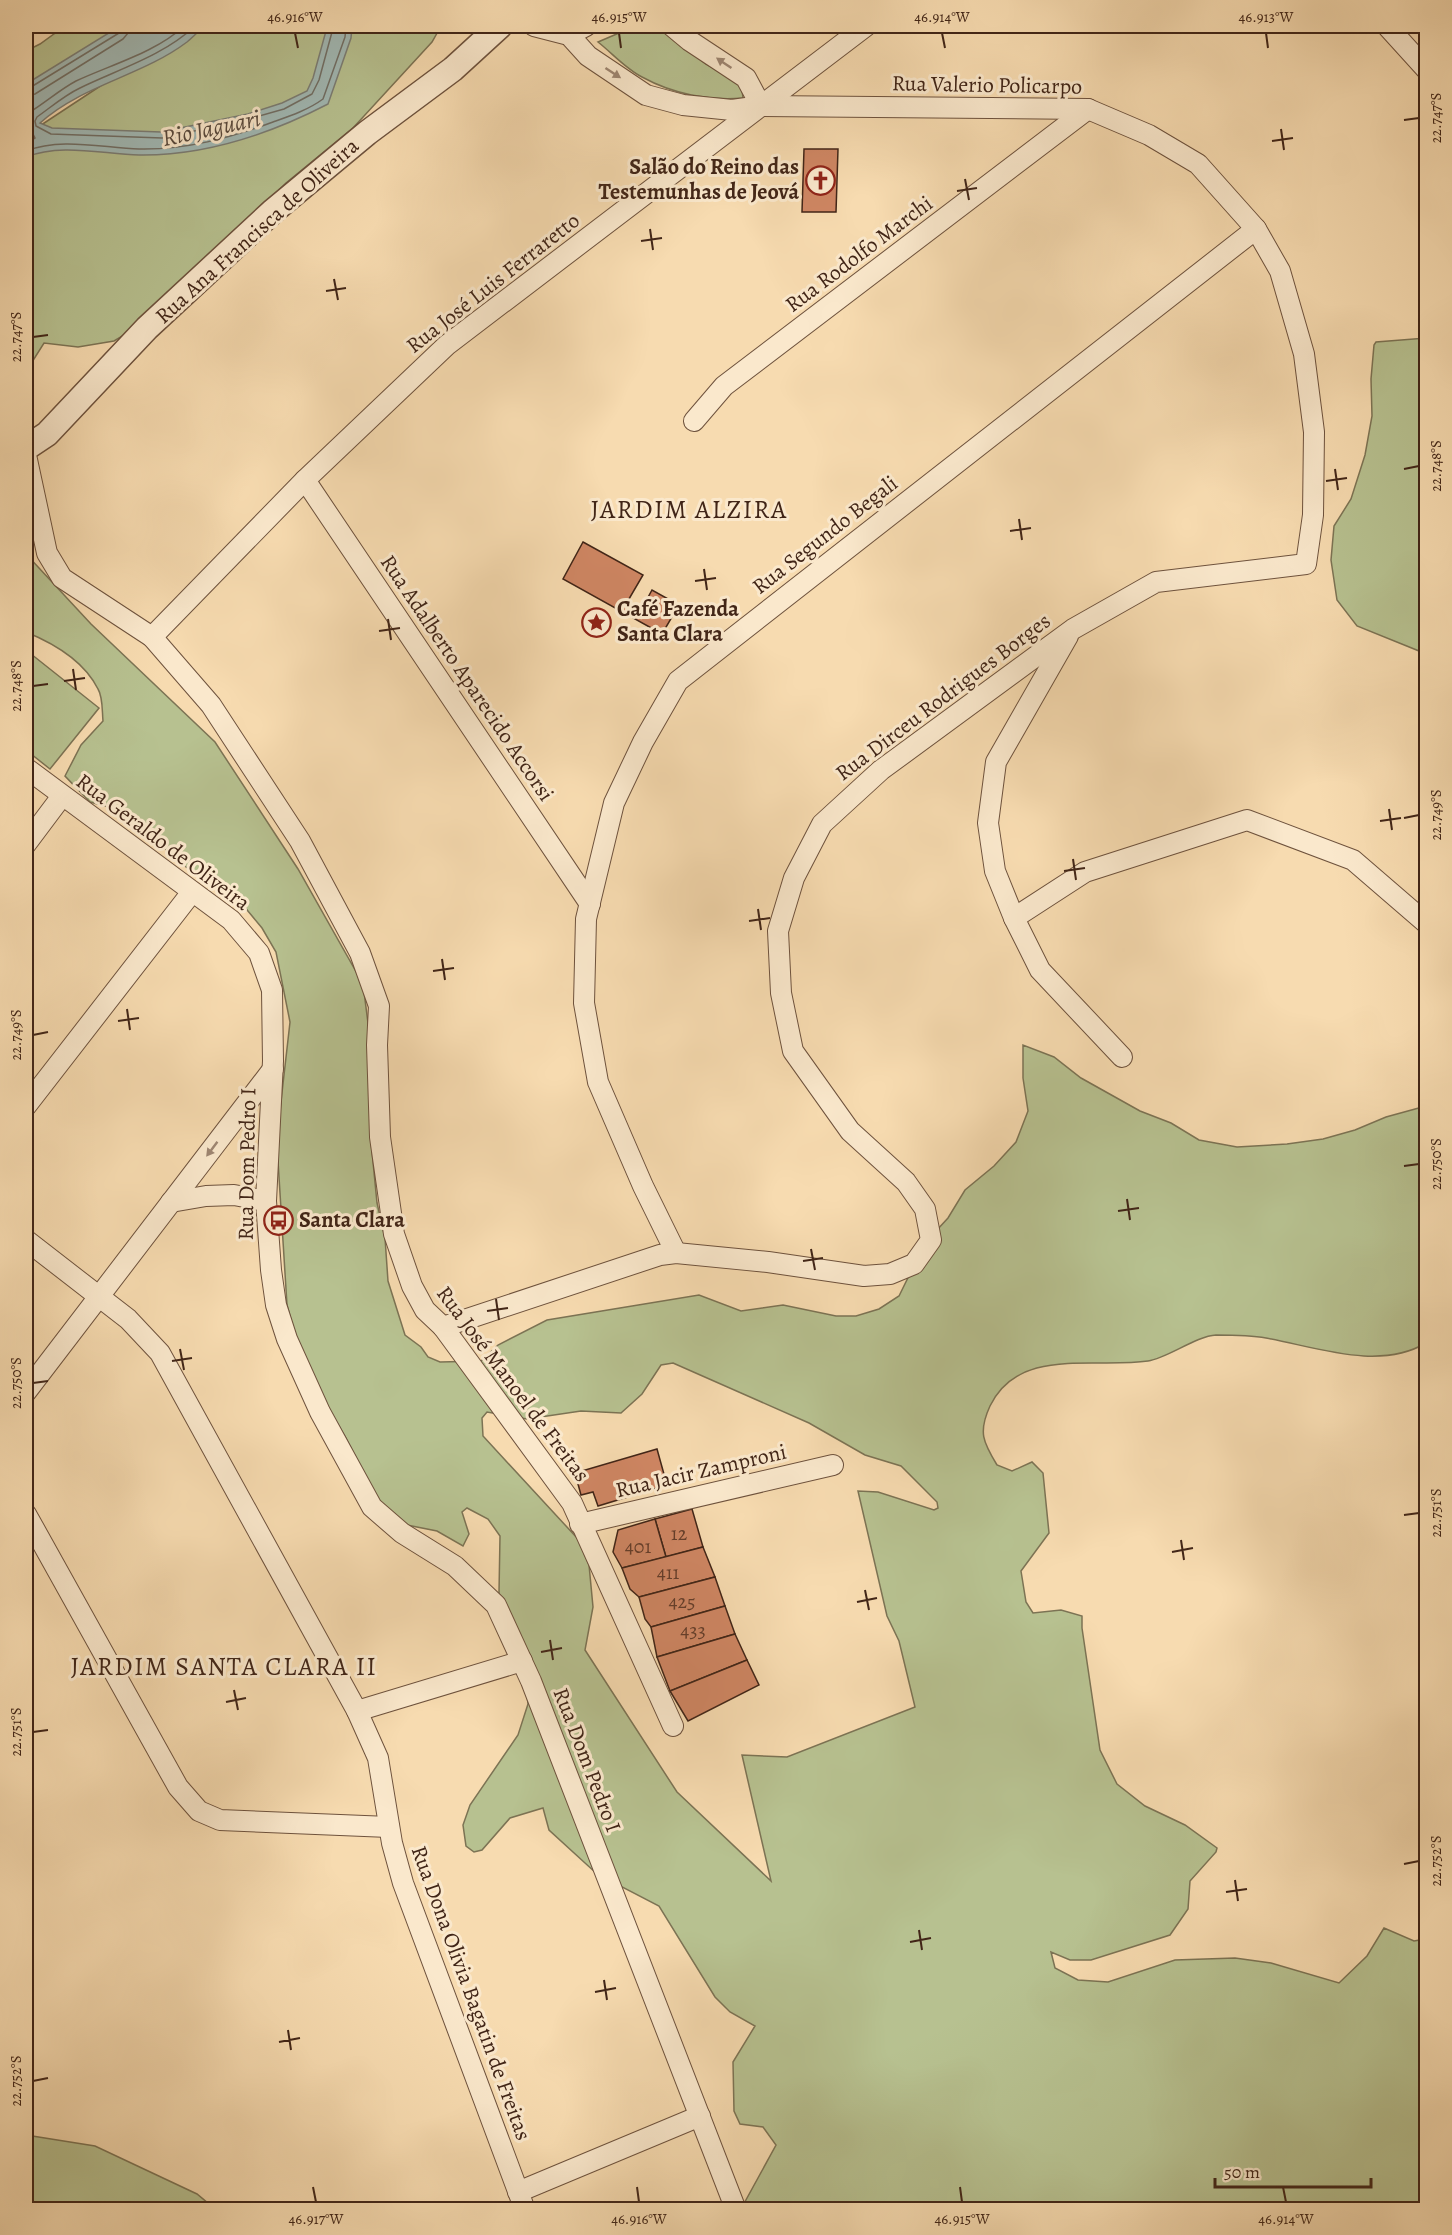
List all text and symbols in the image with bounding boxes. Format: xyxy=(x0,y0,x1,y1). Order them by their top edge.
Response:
text: 46.916°W xyxy=(267,7,323,27)
text: 46.915°W xyxy=(591,7,647,27)
text: 46.914°W xyxy=(914,7,970,27)
text: 46.913°W xyxy=(1238,7,1294,27)
one-way arrow xyxy=(715,58,732,69)
one-way arrow xyxy=(604,67,620,79)
street label: Rua Valerio Policarpo xyxy=(892,68,1082,102)
text: 22.747°S xyxy=(1426,93,1446,143)
water label: Rio Jaguari xyxy=(159,102,263,154)
street label: Rua Ana Francisca de Oliveira xyxy=(149,131,366,331)
place label: Salão do Reino das Testemunhas de Jeová xyxy=(599,152,799,207)
church icon: Salão do Reino das Testemunhas de Jeová xyxy=(804,164,836,196)
street label: Rua Rodolfo Marchi xyxy=(779,189,939,319)
street label: Rua José Luis Ferraretto xyxy=(400,206,586,360)
text: 22.747°S xyxy=(6,312,26,362)
text: 22.748°S xyxy=(1426,440,1446,492)
street label: Rua Segundo Begali xyxy=(746,469,904,601)
district label: JARDIM ALZIRA xyxy=(590,492,788,527)
street label: Rua Adalberto Aparecido Accorsi xyxy=(373,549,561,807)
place label: Café Fazenda Santa Clara xyxy=(617,594,739,649)
place icon: Café Fazenda Santa Clara xyxy=(580,606,612,638)
street label: Rua Dirceu Rodrigues Borges xyxy=(829,606,1057,788)
text: 22.748°S xyxy=(6,660,26,712)
street label: Rua Geraldo de Oliveira xyxy=(70,766,257,918)
text: 22.749°S xyxy=(1426,789,1446,841)
text: 22.749°S xyxy=(6,1009,26,1061)
street label: Rua Dom Pedro I xyxy=(231,1087,263,1241)
text: 22.750°S xyxy=(1426,1138,1446,1190)
one-way arrow xyxy=(206,1141,218,1156)
bus stop icon: Santa Clara xyxy=(262,1204,294,1236)
place label: Santa Clara xyxy=(299,1205,405,1235)
street label: Rua José Manoel de Freitas xyxy=(429,1280,597,1488)
text: 22.750°S xyxy=(6,1357,26,1409)
street label: Rua Jacir Zamproni xyxy=(613,1437,789,1505)
text: 22.751°S xyxy=(1426,1488,1446,1538)
house number: 12 xyxy=(671,1520,688,1547)
house number: 401 xyxy=(625,1533,651,1560)
house number: 411 xyxy=(657,1559,680,1586)
house number: 425 xyxy=(668,1588,696,1615)
house number: 433 xyxy=(680,1617,706,1644)
district label: JARDIM SANTA CLARA II xyxy=(71,1649,377,1684)
street label: Rua Dom Pedro I xyxy=(546,1683,628,1837)
text: 22.751°S xyxy=(6,1707,26,1757)
text: 22.752°S xyxy=(1426,1835,1446,1887)
street label: Rua Dona Olivia Bagatin de Freitas xyxy=(404,1842,538,2144)
text: 22.752°S xyxy=(6,2055,26,2107)
scale bar xyxy=(1215,2151,1371,2189)
text: 50 m xyxy=(1224,2160,1260,2184)
text: 46.917°W xyxy=(288,2209,344,2229)
text: 46.916°W xyxy=(611,2209,667,2229)
text: 46.915°W xyxy=(934,2209,990,2229)
text: 46.914°W xyxy=(1258,2209,1314,2229)

